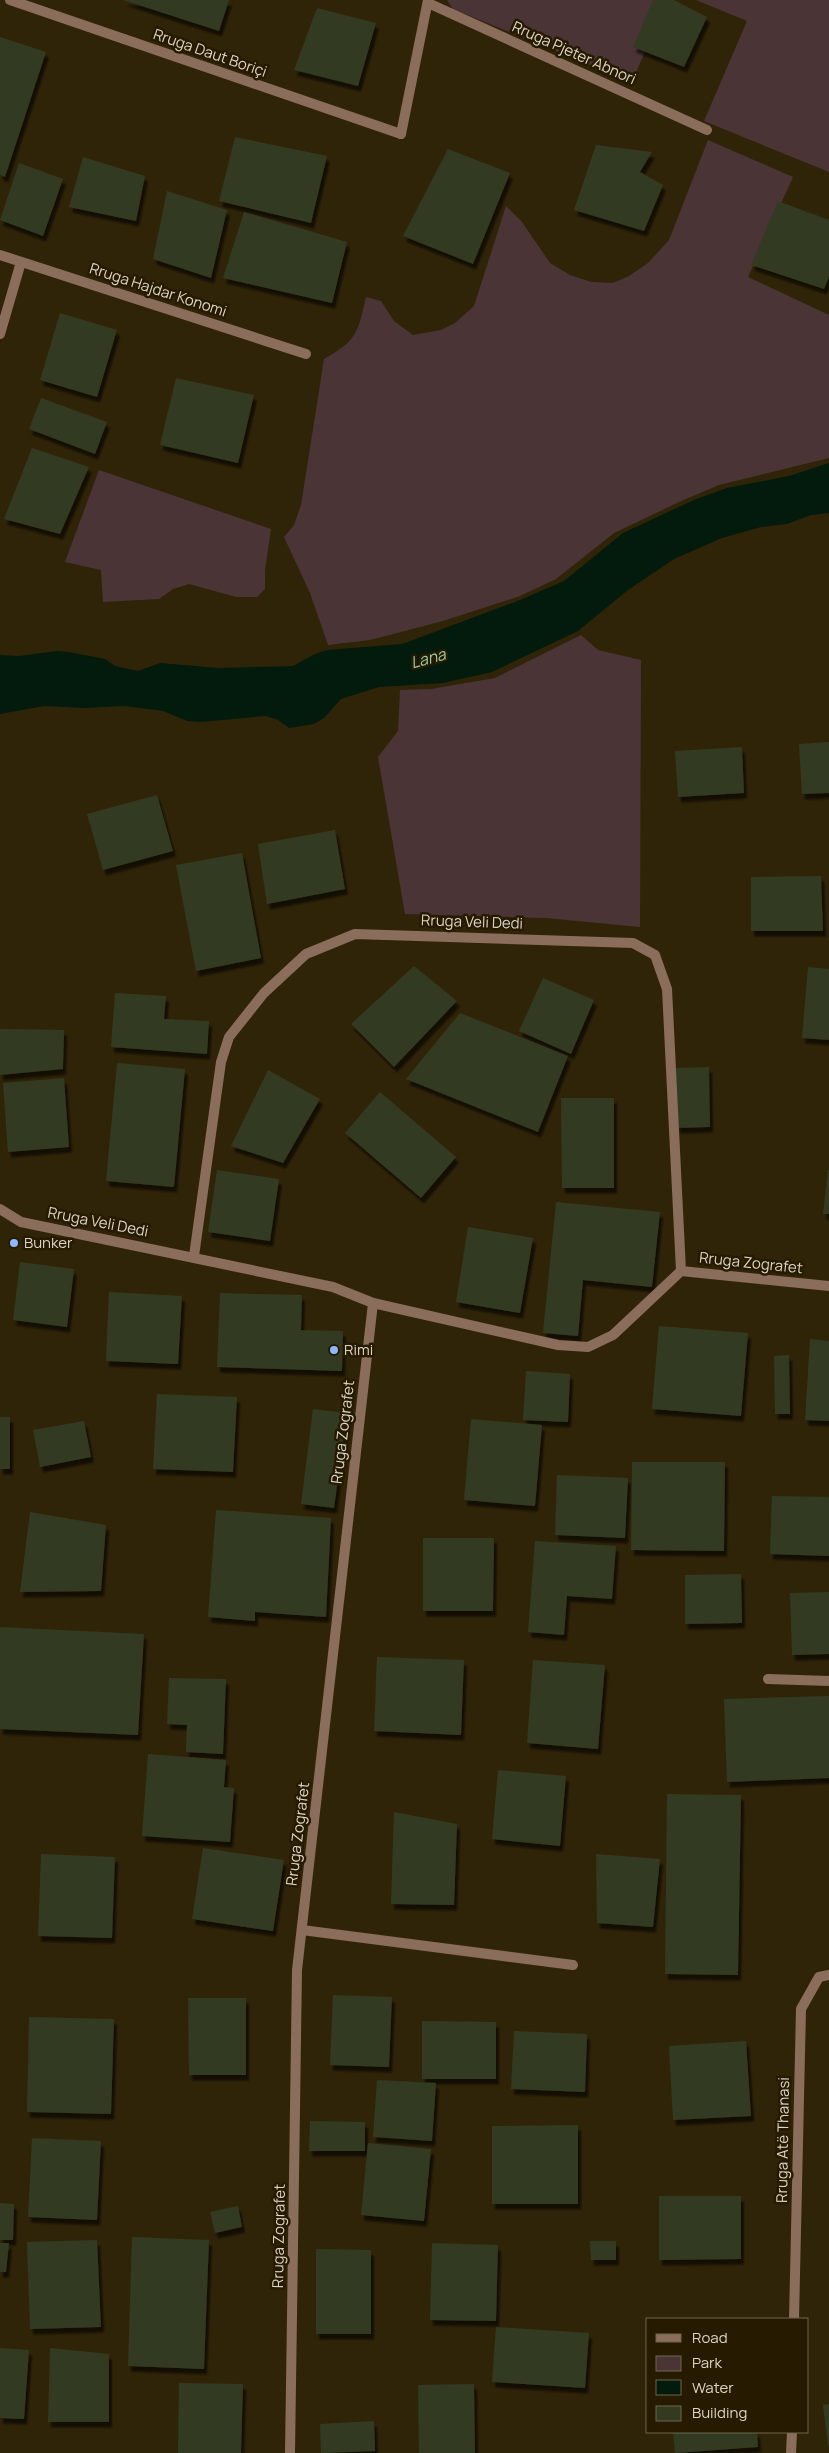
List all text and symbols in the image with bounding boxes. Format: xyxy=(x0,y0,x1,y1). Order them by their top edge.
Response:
street label: Rruga Pjeter Abnori xyxy=(509,16,639,89)
street label: Rruga Daut Boriçi xyxy=(151,23,270,82)
street label: Rruga Hajdar Konomi xyxy=(87,257,229,322)
water label: Lana xyxy=(408,643,449,673)
street label: Rruga Veli Dedi xyxy=(421,909,523,934)
street label: Rruga Veli Dedi xyxy=(46,1201,150,1242)
place label: Bunker xyxy=(24,1232,73,1253)
marker: Bunker xyxy=(8,1237,20,1249)
street label: Rruga Zografet xyxy=(698,1247,804,1278)
place label: Rimi xyxy=(344,1339,373,1360)
marker: Rimi xyxy=(328,1344,340,1356)
street label: Rruga Zografet xyxy=(326,1379,359,1485)
street label: Rruga Zografet xyxy=(281,1781,314,1887)
street label: Rruga Atë Thanasi xyxy=(771,2077,794,2203)
street label: Rruga Zografet xyxy=(267,2184,290,2288)
legend xyxy=(646,2318,809,2433)
text: Road xyxy=(692,2327,728,2348)
text: Park xyxy=(692,2352,722,2373)
text: Water xyxy=(692,2377,734,2398)
text: Building xyxy=(692,2402,747,2423)

